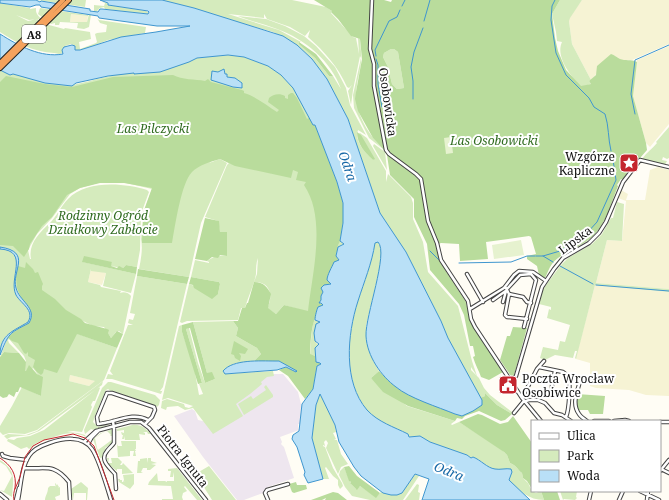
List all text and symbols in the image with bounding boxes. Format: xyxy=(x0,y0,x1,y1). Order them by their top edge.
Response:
road number: A8 xyxy=(22,25,46,43)
street label: Osobowicka xyxy=(375,66,401,138)
park label: Las Pilczycki xyxy=(116,120,190,137)
park label: Las Osobowicki xyxy=(449,132,538,149)
place label: Wzgórze Kapliczne xyxy=(559,148,615,179)
water label: Odra xyxy=(335,149,362,184)
place icon: Wzgórze Kapliczne xyxy=(618,152,640,174)
park label: Rodzinny Ogród Działkowy Zabłocie xyxy=(47,207,158,238)
street label: Lipska xyxy=(555,222,595,258)
place label: Poczta Wrocław Osobiwice xyxy=(522,370,615,401)
public building icon: Poczta Wrocław Osobiwice xyxy=(497,374,519,396)
legend xyxy=(531,420,661,492)
street label: Piotra Ignuta xyxy=(153,421,213,491)
text: Ulica xyxy=(567,427,596,444)
text: Park xyxy=(567,447,595,464)
water label: Odra xyxy=(431,457,467,485)
text: Woda xyxy=(567,467,600,484)

